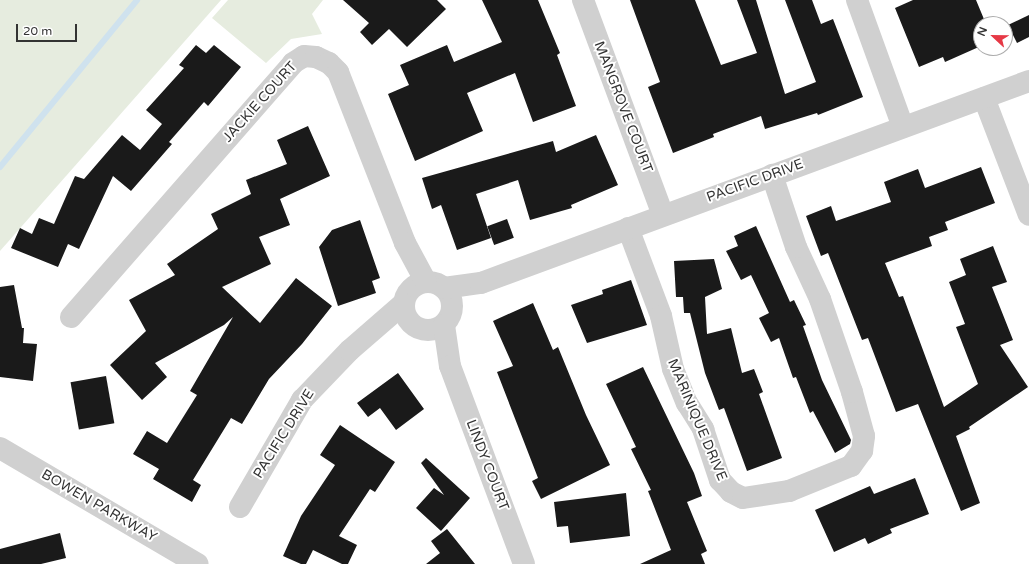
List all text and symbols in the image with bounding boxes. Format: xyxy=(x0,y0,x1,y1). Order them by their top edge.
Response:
scale bar xyxy=(18,16,79,42)
north arrow xyxy=(973,16,1013,56)
text: 20 m xyxy=(23,24,52,38)
text: N xyxy=(975,25,990,38)
street label: MANGROVE COURT xyxy=(590,39,656,175)
street label: JACKIE COURT xyxy=(220,58,300,146)
street label: PACIFIC DRIVE xyxy=(704,156,806,206)
street label: MARINIQUE DRIVE xyxy=(664,357,730,483)
street label: PACIFIC DRIVE xyxy=(250,386,318,482)
street label: LINDY COURT xyxy=(462,417,512,513)
street label: BOWEN PARKWAY xyxy=(38,466,160,546)

